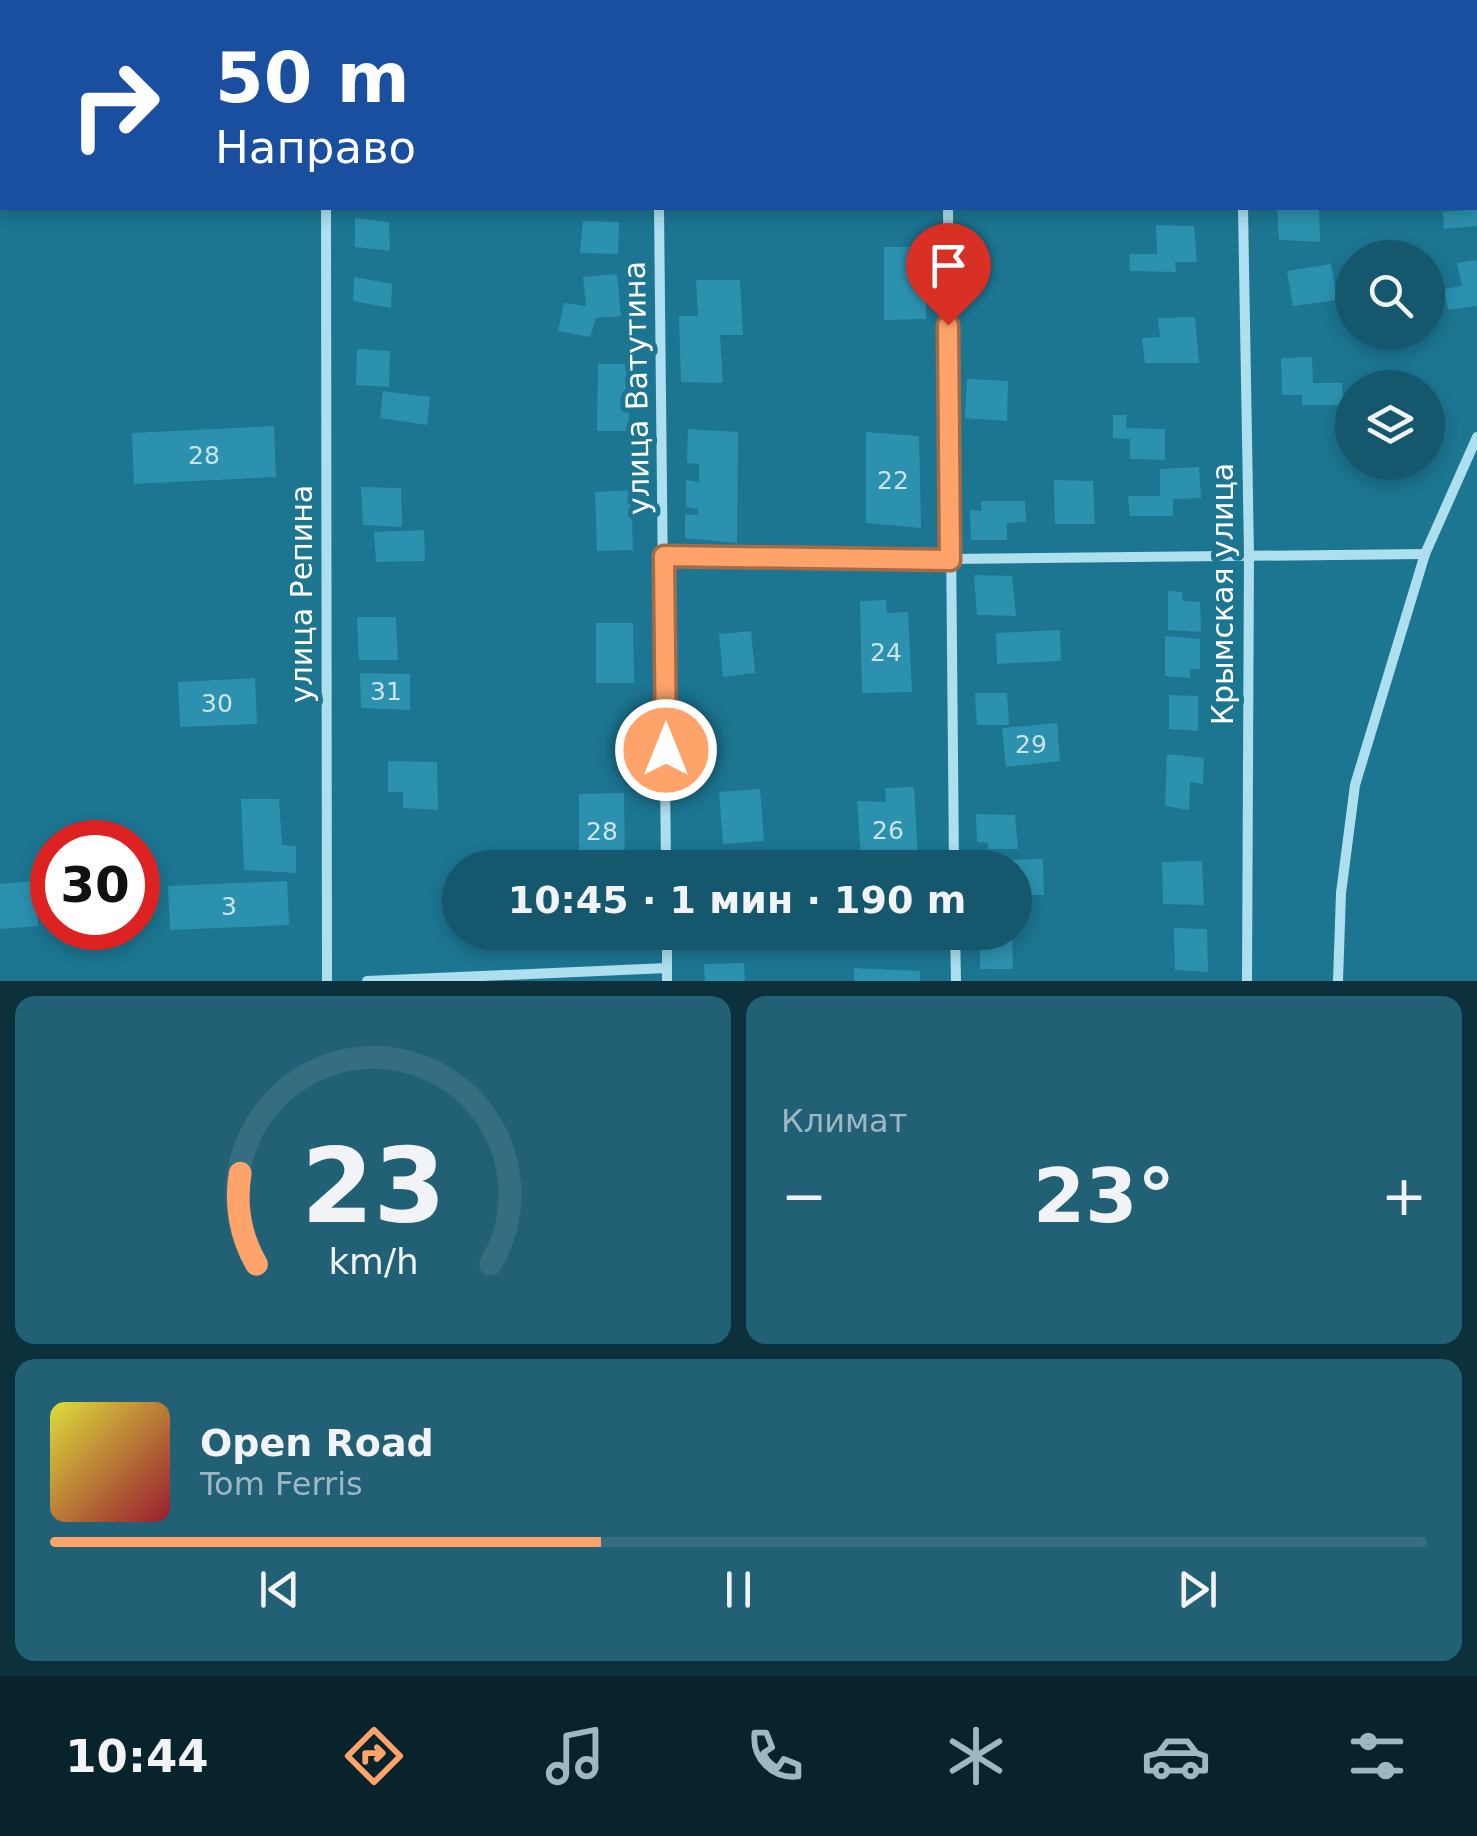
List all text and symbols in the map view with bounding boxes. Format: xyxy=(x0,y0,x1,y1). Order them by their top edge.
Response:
text: 50 m xyxy=(215,37,410,119)
icon: right xyxy=(50,40,180,170)
text: Направо xyxy=(215,121,416,174)
pin xyxy=(906,223,991,326)
icon: arrive xyxy=(921,238,976,293)
map controls xyxy=(1335,240,1445,480)
button: search xyxy=(1335,240,1445,350)
street label: улица Ватутина xyxy=(617,261,656,515)
button: layers xyxy=(1335,370,1445,480)
house number: 28 xyxy=(188,441,220,470)
street label: Крымская улица xyxy=(1205,463,1240,725)
house number: 22 xyxy=(877,466,909,495)
street label: улица Репина xyxy=(284,485,319,703)
house number: 24 xyxy=(870,638,902,667)
house number: 31 xyxy=(370,677,402,706)
house number: 30 xyxy=(201,689,233,718)
position arrow xyxy=(614,698,718,802)
house number: 29 xyxy=(1015,730,1047,759)
house number: 26 xyxy=(872,816,904,845)
house number: 28 xyxy=(586,817,618,846)
speed limit sign: 30 xyxy=(30,820,160,950)
text: 10:45 · 1 мин · 190 m xyxy=(508,878,966,922)
house number: 3 xyxy=(221,892,237,921)
text: Климат xyxy=(781,1102,907,1140)
text: 23 xyxy=(301,1125,445,1247)
text: 23° xyxy=(1033,1152,1175,1240)
text: − xyxy=(781,1164,827,1228)
text: + xyxy=(1381,1164,1427,1228)
text: km/h xyxy=(328,1241,418,1282)
text: Open Road xyxy=(200,1421,434,1465)
text: Tom Ferris xyxy=(200,1465,363,1503)
icon: previous xyxy=(252,1562,307,1617)
icon: pause xyxy=(711,1562,766,1617)
icon: next xyxy=(1170,1562,1225,1617)
icon: directions xyxy=(339,1721,409,1791)
icon: music xyxy=(540,1721,610,1791)
icon: phone xyxy=(740,1721,810,1791)
icon: climate xyxy=(941,1721,1011,1791)
icon: car xyxy=(1141,1721,1211,1791)
icon: filters xyxy=(1342,1721,1412,1791)
text: 10:44 xyxy=(65,1730,209,1783)

